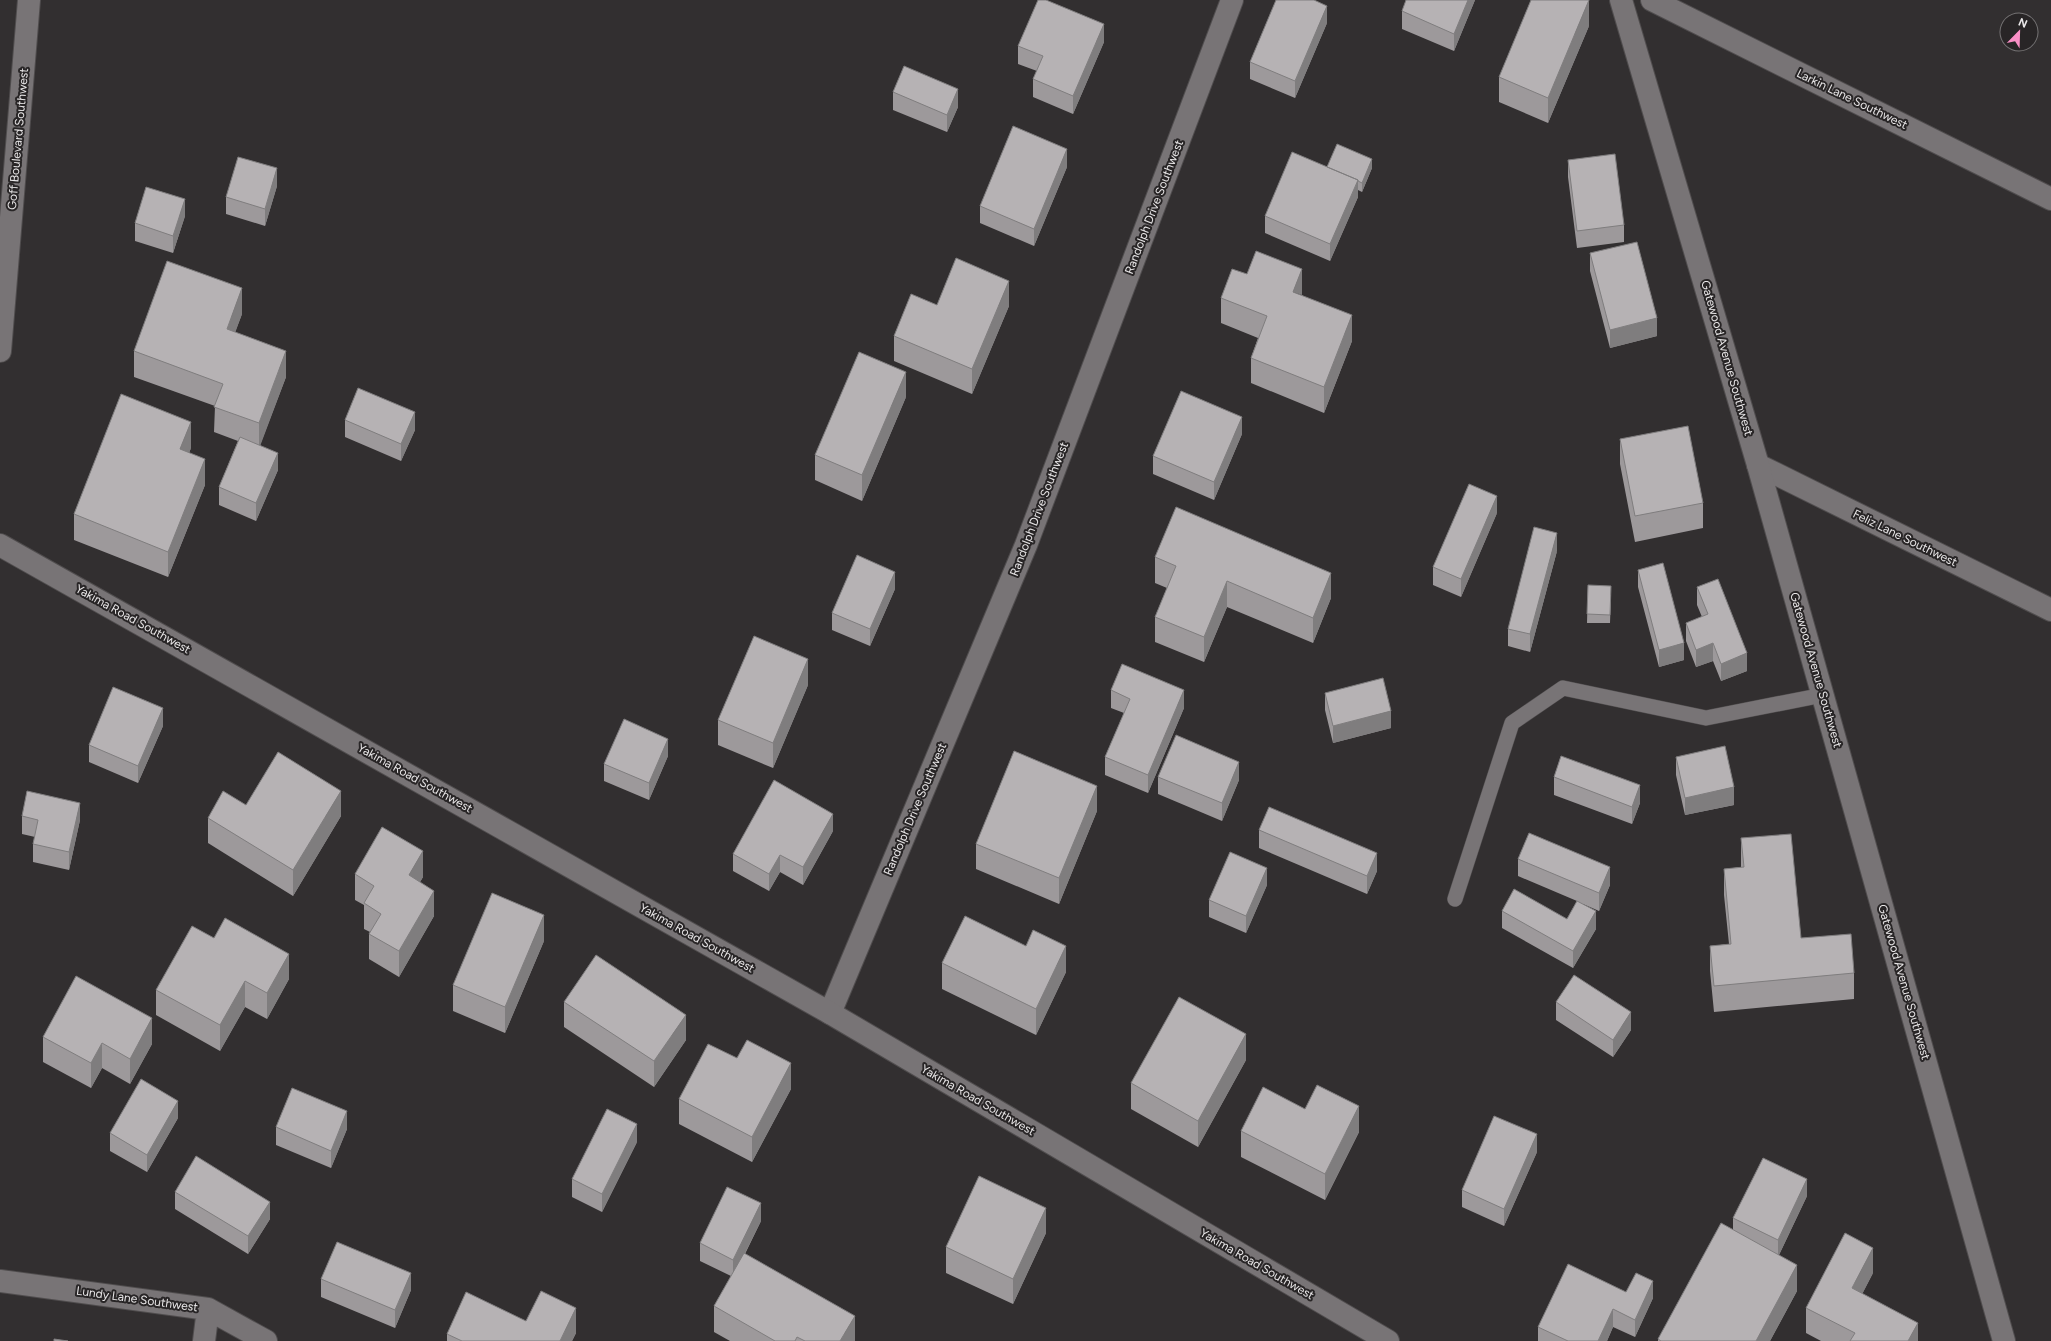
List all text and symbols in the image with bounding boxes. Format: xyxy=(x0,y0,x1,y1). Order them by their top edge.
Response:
north arrow xyxy=(1999,12,2039,52)
text: N xyxy=(2016,16,2029,31)
street label: Larkin Lane Southwest xyxy=(1794,66,1910,132)
street label: Goff Boulevard Southwest xyxy=(5,67,31,210)
street label: Randolph Drive Southwest xyxy=(1122,138,1186,276)
street label: Gatewood Avenue Southwest xyxy=(1698,279,1756,438)
street label: Randolph Drive Southwest xyxy=(1007,440,1071,578)
street label: Feliz Lane Southwest xyxy=(1851,507,1960,569)
street label: Yakima Road Southwest xyxy=(73,582,193,657)
street label: Gatewood Avenue Southwest xyxy=(1787,591,1845,750)
street label: Randolph Drive Southwest xyxy=(881,740,949,877)
street label: Yakima Road Southwest xyxy=(355,741,475,816)
street label: Yakima Road Southwest xyxy=(637,901,757,976)
street label: Gatewood Avenue Southwest xyxy=(1875,903,1933,1062)
street label: Yakima Road Southwest xyxy=(919,1062,1038,1139)
street label: Yakima Road Southwest xyxy=(1198,1226,1317,1303)
street label: Lundy Lane Southwest xyxy=(75,1284,199,1315)

